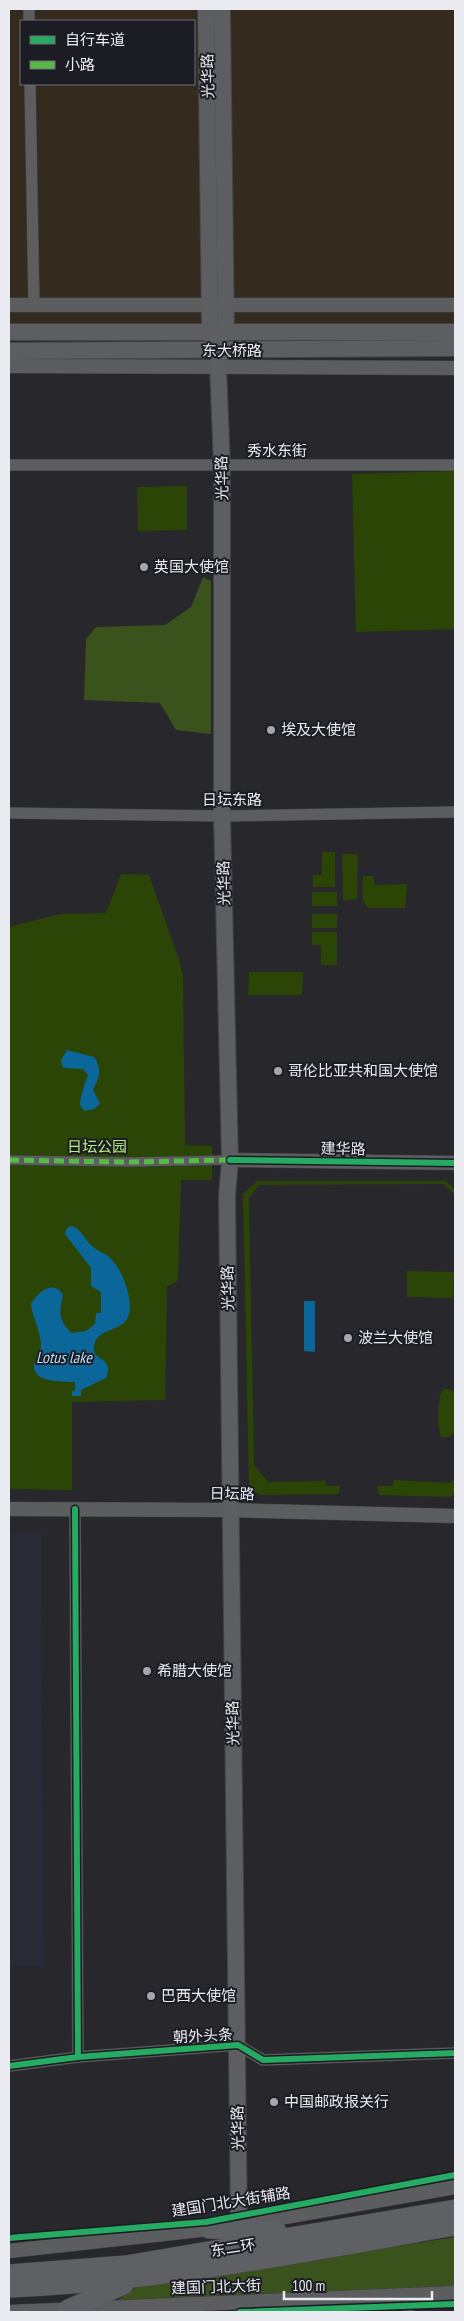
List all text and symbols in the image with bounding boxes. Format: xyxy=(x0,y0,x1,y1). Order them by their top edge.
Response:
legend xyxy=(20,20,195,85)
text: 自行车道 xyxy=(65,30,125,49)
street label: 光华路 xyxy=(198,53,217,99)
text: 小路 xyxy=(65,55,95,74)
street label: 东大桥路 xyxy=(202,341,262,360)
street label: 秀水东街 xyxy=(247,441,307,460)
street label: 光华路 xyxy=(212,455,231,501)
place label: 英国大使馆 xyxy=(154,557,229,576)
marker: 英国大使馆 xyxy=(138,561,150,573)
place label: 埃及大使馆 xyxy=(281,720,356,739)
marker: 埃及大使馆 xyxy=(265,724,277,736)
street label: 日坛东路 xyxy=(202,790,262,809)
street label: 光华路 xyxy=(214,860,233,906)
place label: 哥伦比亚共和国大使馆 xyxy=(288,1061,438,1080)
marker: 哥伦比亚共和国大使馆 xyxy=(272,1065,284,1077)
park label: 日坛公园 xyxy=(67,1137,127,1156)
street label: 建华路 xyxy=(320,1139,366,1158)
street label: 光华路 xyxy=(218,1265,237,1311)
place label: 波兰大使馆 xyxy=(358,1328,433,1347)
marker: 波兰大使馆 xyxy=(342,1332,354,1344)
water label: Lotus lake xyxy=(36,1347,93,1367)
street label: 日坛路 xyxy=(209,1484,255,1503)
place label: 希腊大使馆 xyxy=(157,1661,232,1680)
marker: 希腊大使馆 xyxy=(141,1665,153,1677)
street label: 光华路 xyxy=(223,1700,242,1746)
place label: 巴西大使馆 xyxy=(161,1986,236,2005)
marker: 巴西大使馆 xyxy=(145,1990,157,2002)
street label: 朝外头条 xyxy=(173,2024,233,2047)
place label: 中国邮政报关行 xyxy=(284,2092,389,2111)
marker: 中国邮政报关行 xyxy=(268,2096,280,2108)
street label: 光华路 xyxy=(228,2105,247,2151)
street label: 建国门北大街辅路 xyxy=(170,2183,292,2220)
street label: 东二环 xyxy=(209,2235,257,2260)
scale bar xyxy=(284,2268,432,2300)
street label: 建国门北大街 xyxy=(171,2275,261,2298)
text: 100 m xyxy=(292,2276,325,2295)

